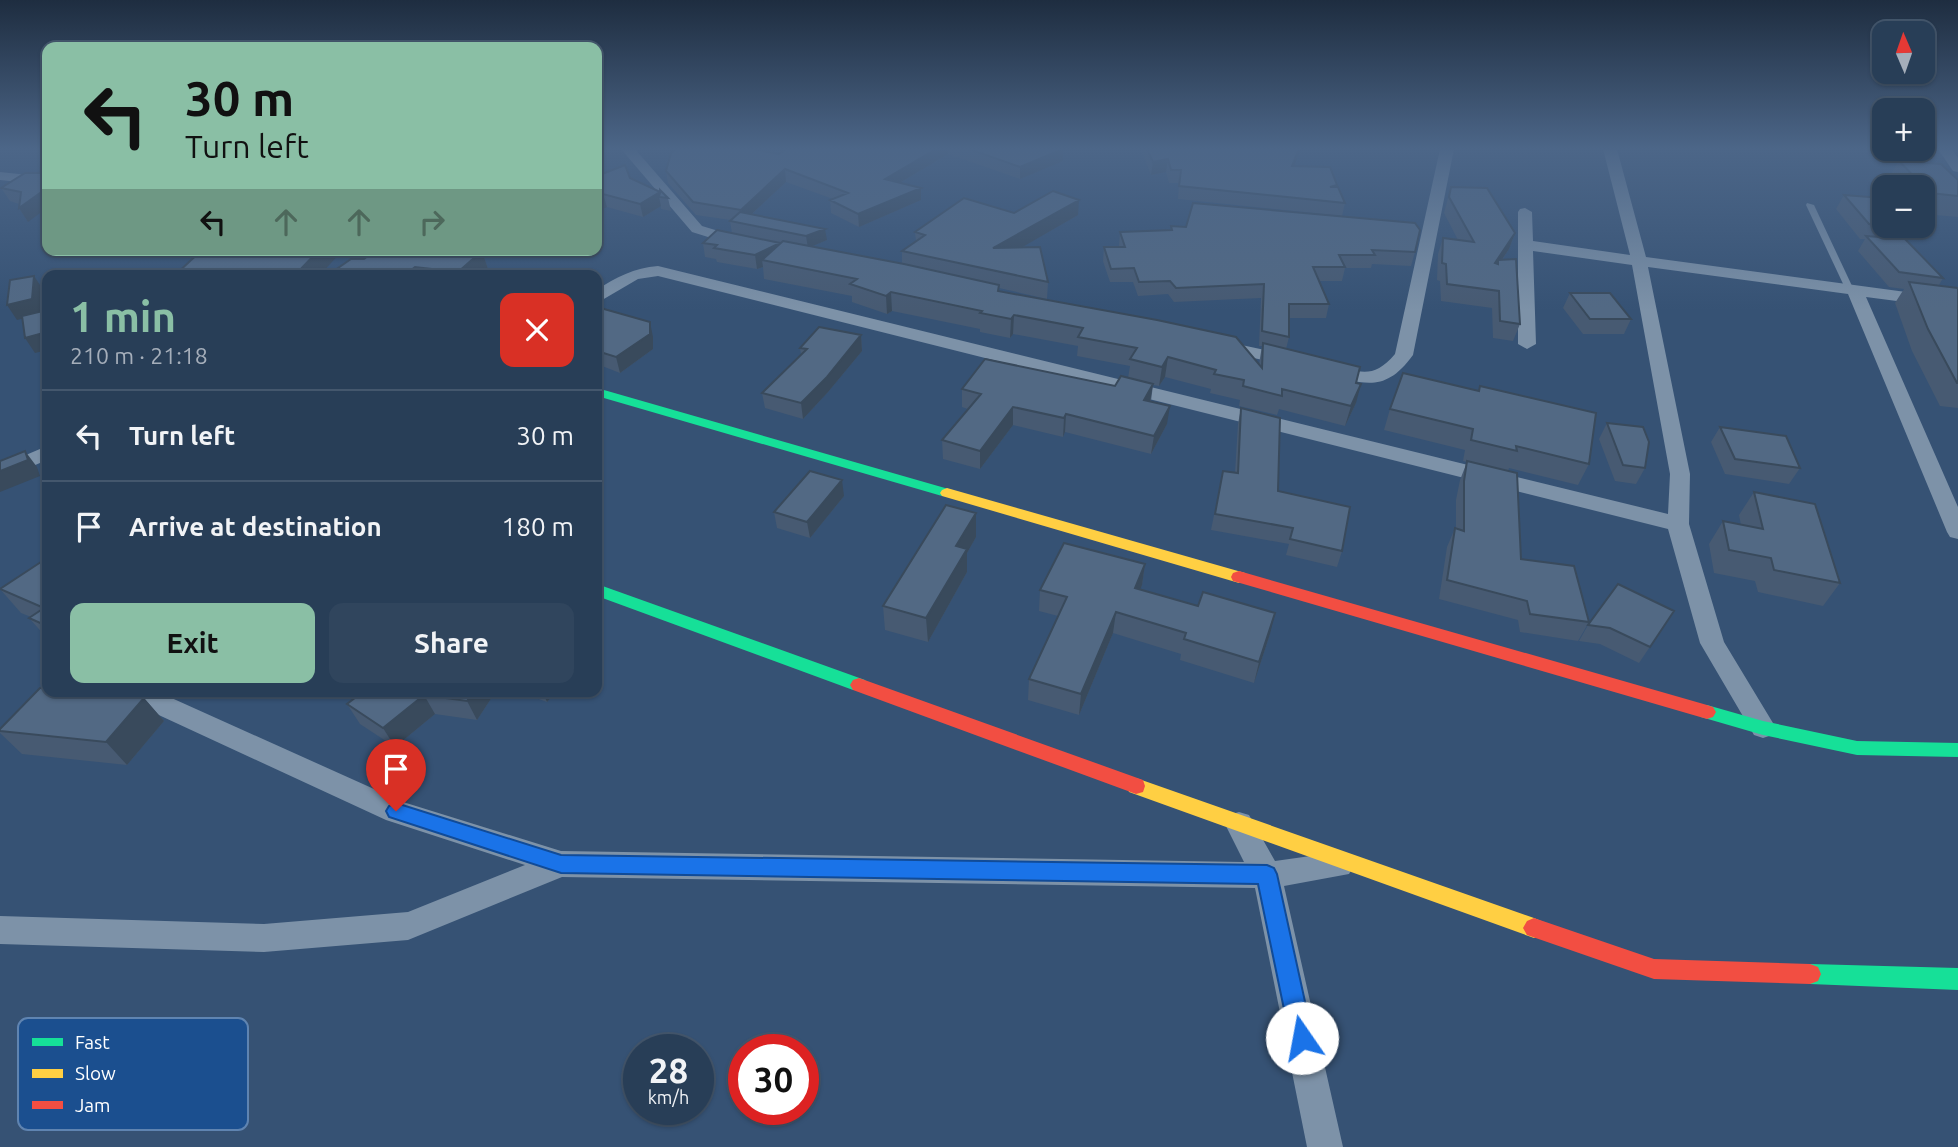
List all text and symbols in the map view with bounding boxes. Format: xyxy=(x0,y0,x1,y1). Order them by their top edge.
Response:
north arrow xyxy=(1872,21,1936,84)
map controls xyxy=(1872,21,1935,238)
icon: left xyxy=(70,70,161,161)
text: 30 m xyxy=(185,70,294,125)
button: + xyxy=(1872,98,1935,161)
text: Turn left xyxy=(185,128,309,164)
button: − xyxy=(1872,175,1935,238)
icon: left xyxy=(194,203,232,241)
icon: ahead xyxy=(267,203,305,241)
icon: ahead xyxy=(340,203,378,241)
icon: right xyxy=(413,203,451,241)
text: 1 min xyxy=(70,293,176,340)
button: close xyxy=(500,293,574,367)
text: 210 m · 21:18 xyxy=(70,343,208,368)
icon: left xyxy=(70,417,108,455)
text: Turn left xyxy=(129,421,235,450)
text: 30 m xyxy=(516,421,574,450)
icon: arrive xyxy=(70,508,108,546)
text: Arrive at destination xyxy=(129,512,382,541)
text: 180 m xyxy=(502,512,574,541)
button: Exit xyxy=(70,603,315,683)
button: Share xyxy=(329,603,574,683)
pin xyxy=(366,739,426,811)
icon: arrive xyxy=(377,750,415,788)
position arrow xyxy=(1265,1001,1339,1075)
legend xyxy=(18,1018,248,1130)
text: Fast xyxy=(75,1031,110,1053)
speed limit sign: 30 xyxy=(728,1034,819,1125)
text: 28 xyxy=(649,1050,688,1090)
text: Slow xyxy=(75,1062,116,1084)
text: km/h xyxy=(648,1087,689,1107)
text: Jam xyxy=(75,1094,111,1116)

